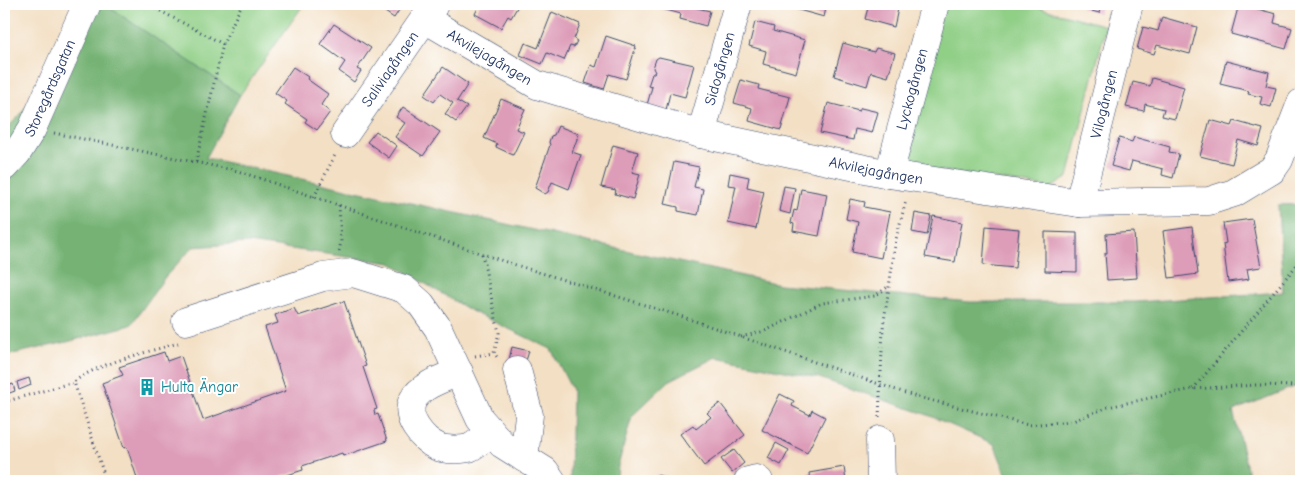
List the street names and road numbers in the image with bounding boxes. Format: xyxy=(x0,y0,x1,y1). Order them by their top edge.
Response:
street label: Akvilejagången xyxy=(444,25,535,89)
street label: Saliviagången xyxy=(357,28,422,110)
street label: Sidogången xyxy=(701,30,739,107)
street label: Storegårdsgatan xyxy=(20,37,79,140)
street label: Lyckogången xyxy=(892,46,932,132)
street label: Vilogången xyxy=(1087,68,1121,140)
street label: Akvilejagången xyxy=(827,152,924,188)

